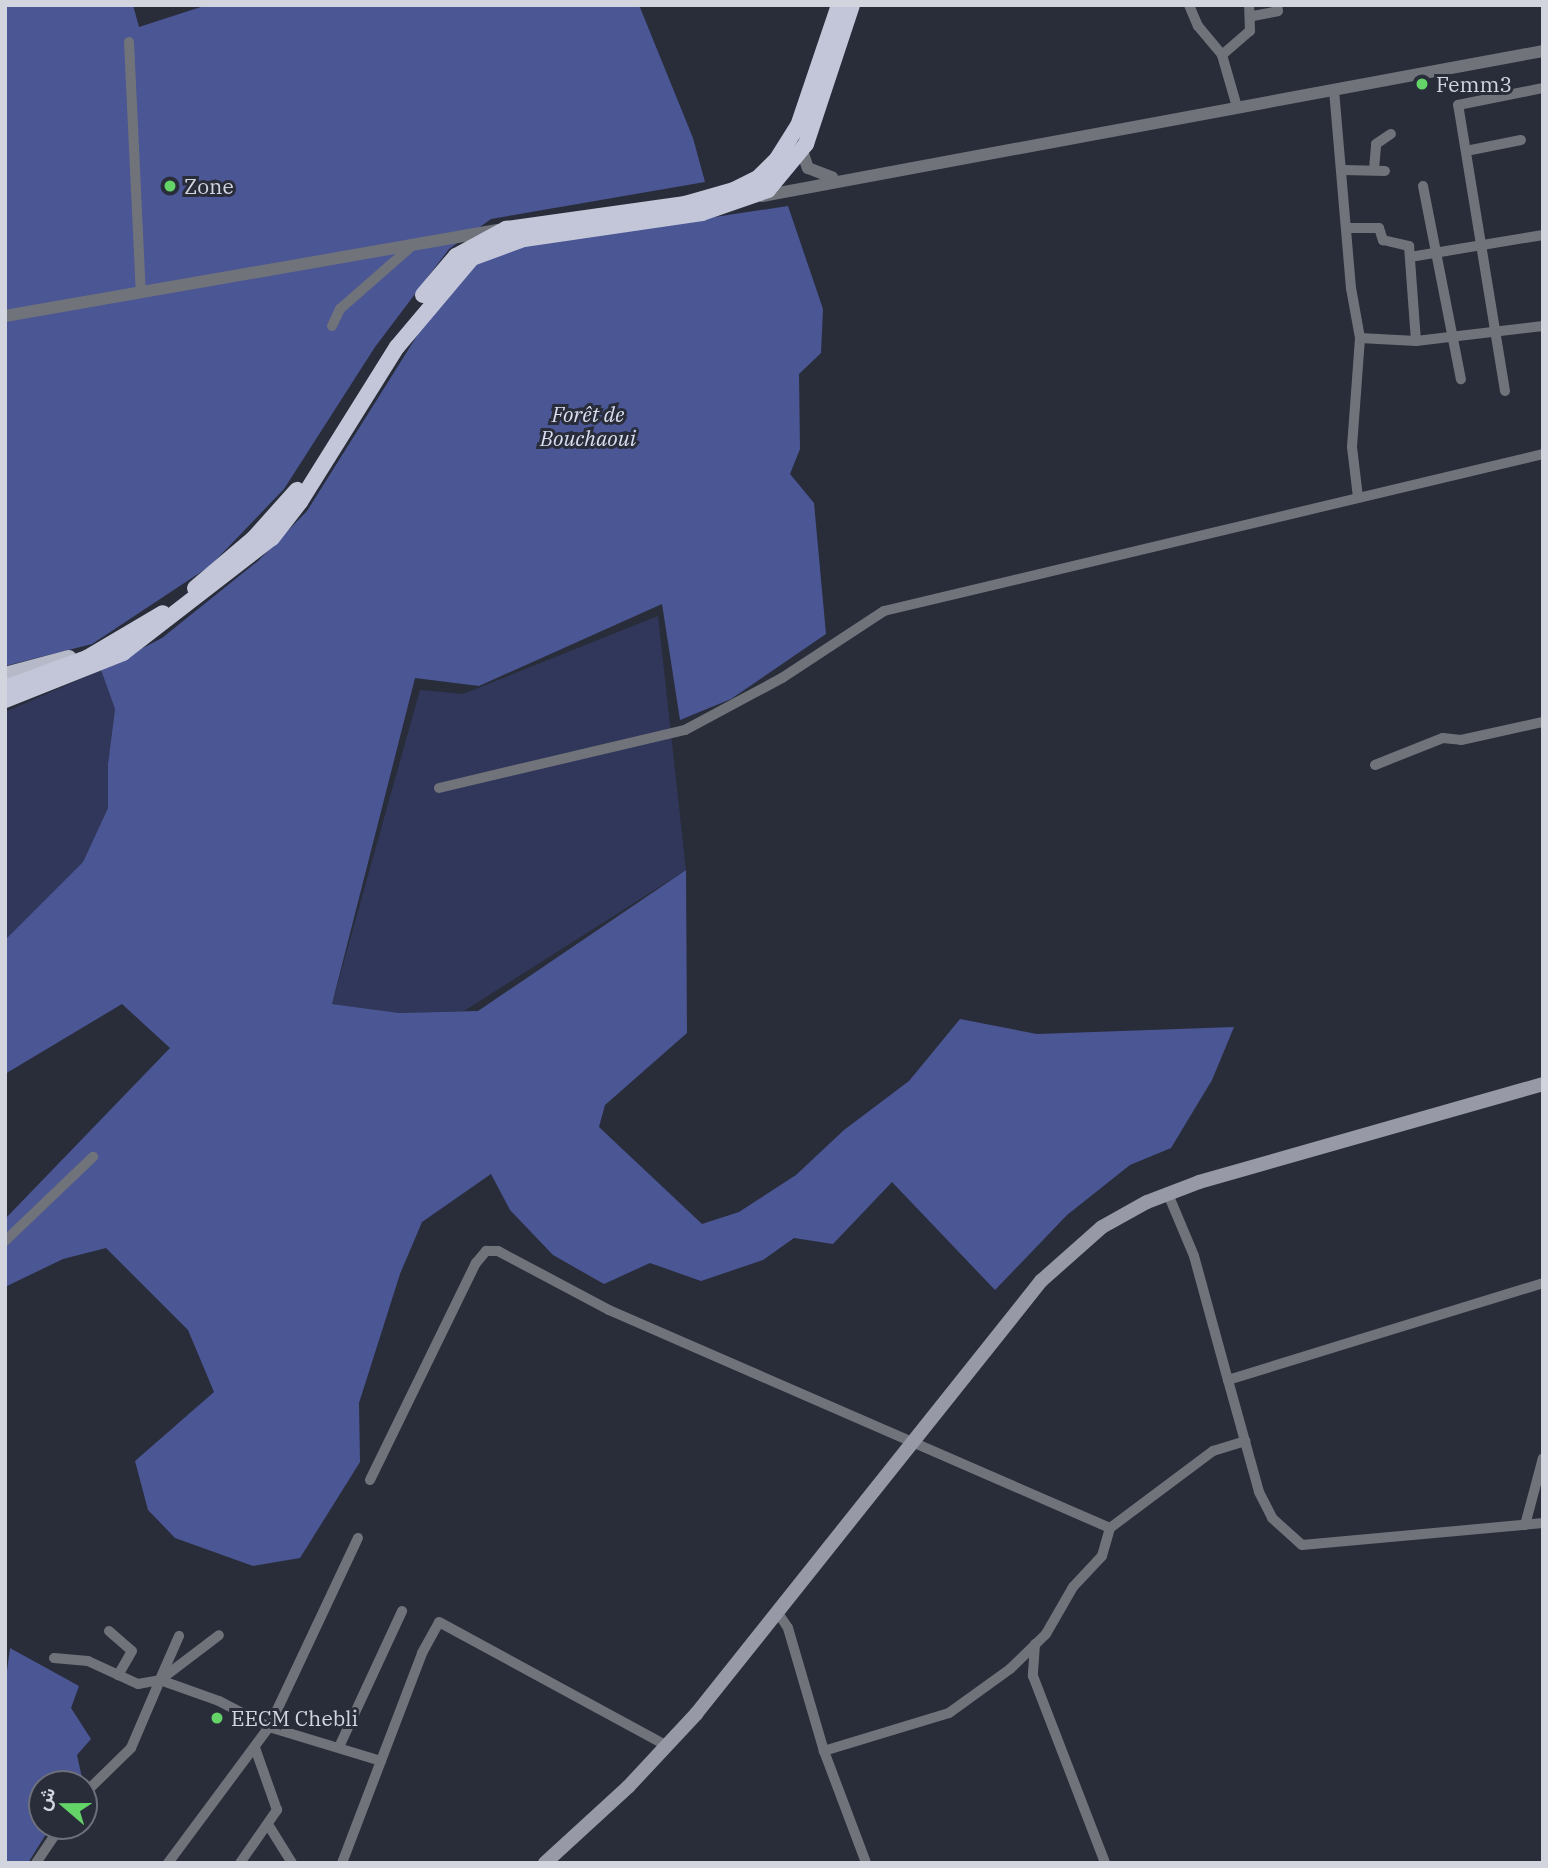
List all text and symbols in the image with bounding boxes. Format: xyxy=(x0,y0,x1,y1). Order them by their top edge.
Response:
place label: Femm3 xyxy=(1436,71,1512,97)
marker: Femm3 xyxy=(1414,76,1430,92)
place label: Zone xyxy=(184,173,234,199)
marker: Zone xyxy=(162,178,178,194)
park label: Forêt de Bouchaoui xyxy=(540,401,636,451)
place label: EECM Chebli xyxy=(231,1705,358,1731)
marker: EECM Chebli xyxy=(209,1710,225,1726)
north arrow xyxy=(28,1770,98,1840)
text: ش xyxy=(30,1784,60,1813)

